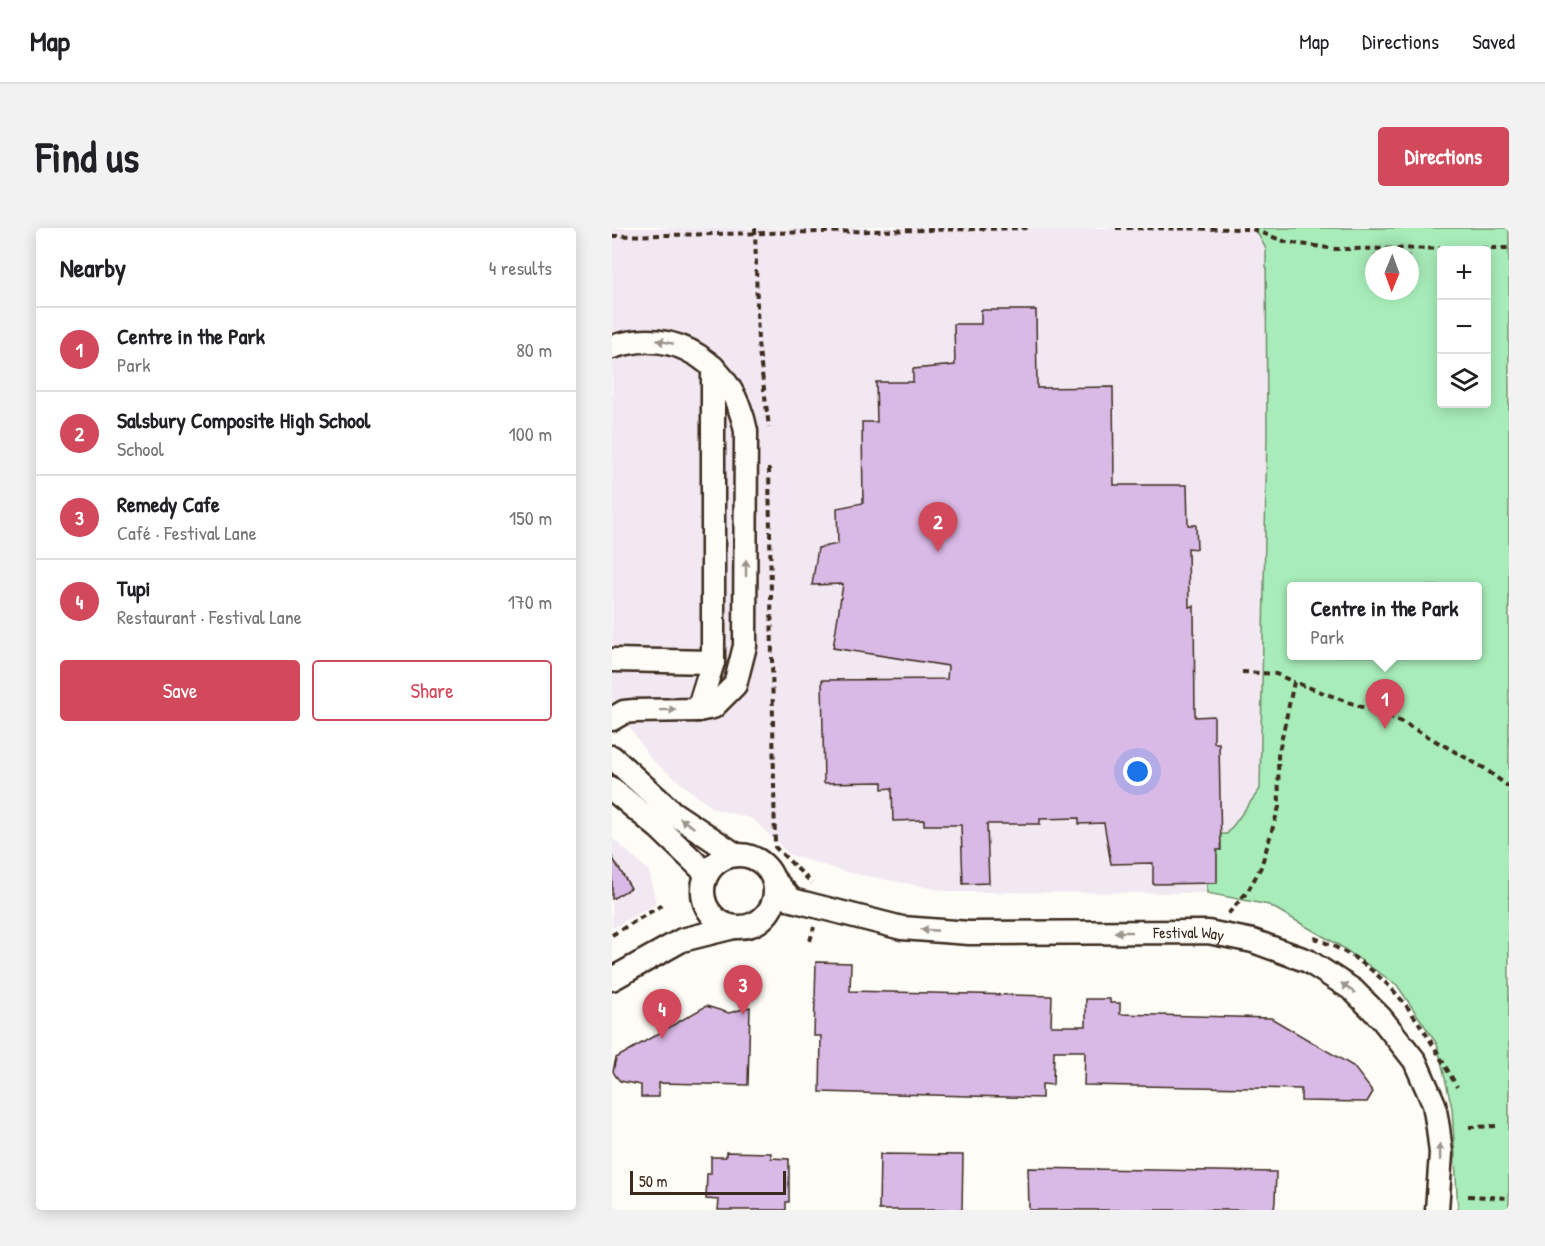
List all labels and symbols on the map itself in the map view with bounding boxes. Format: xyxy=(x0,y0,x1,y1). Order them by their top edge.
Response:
north arrow xyxy=(1365,246,1419,300)
one-way arrow xyxy=(656,337,675,347)
pin: 2 xyxy=(918,502,958,552)
one-way arrow xyxy=(741,558,751,577)
pin: 1 xyxy=(1366,680,1404,729)
one-way arrow xyxy=(659,706,678,715)
your location xyxy=(1123,757,1152,786)
one-way arrow xyxy=(679,817,695,828)
street label: Festival Way xyxy=(1152,921,1226,946)
one-way arrow xyxy=(919,925,938,935)
one-way arrow xyxy=(1114,927,1133,937)
pin: 3 xyxy=(724,966,762,1015)
one-way arrow xyxy=(1340,982,1355,994)
pin: 4 xyxy=(643,990,682,1039)
one-way arrow xyxy=(1435,1142,1444,1161)
scale bar xyxy=(630,1168,786,1196)

